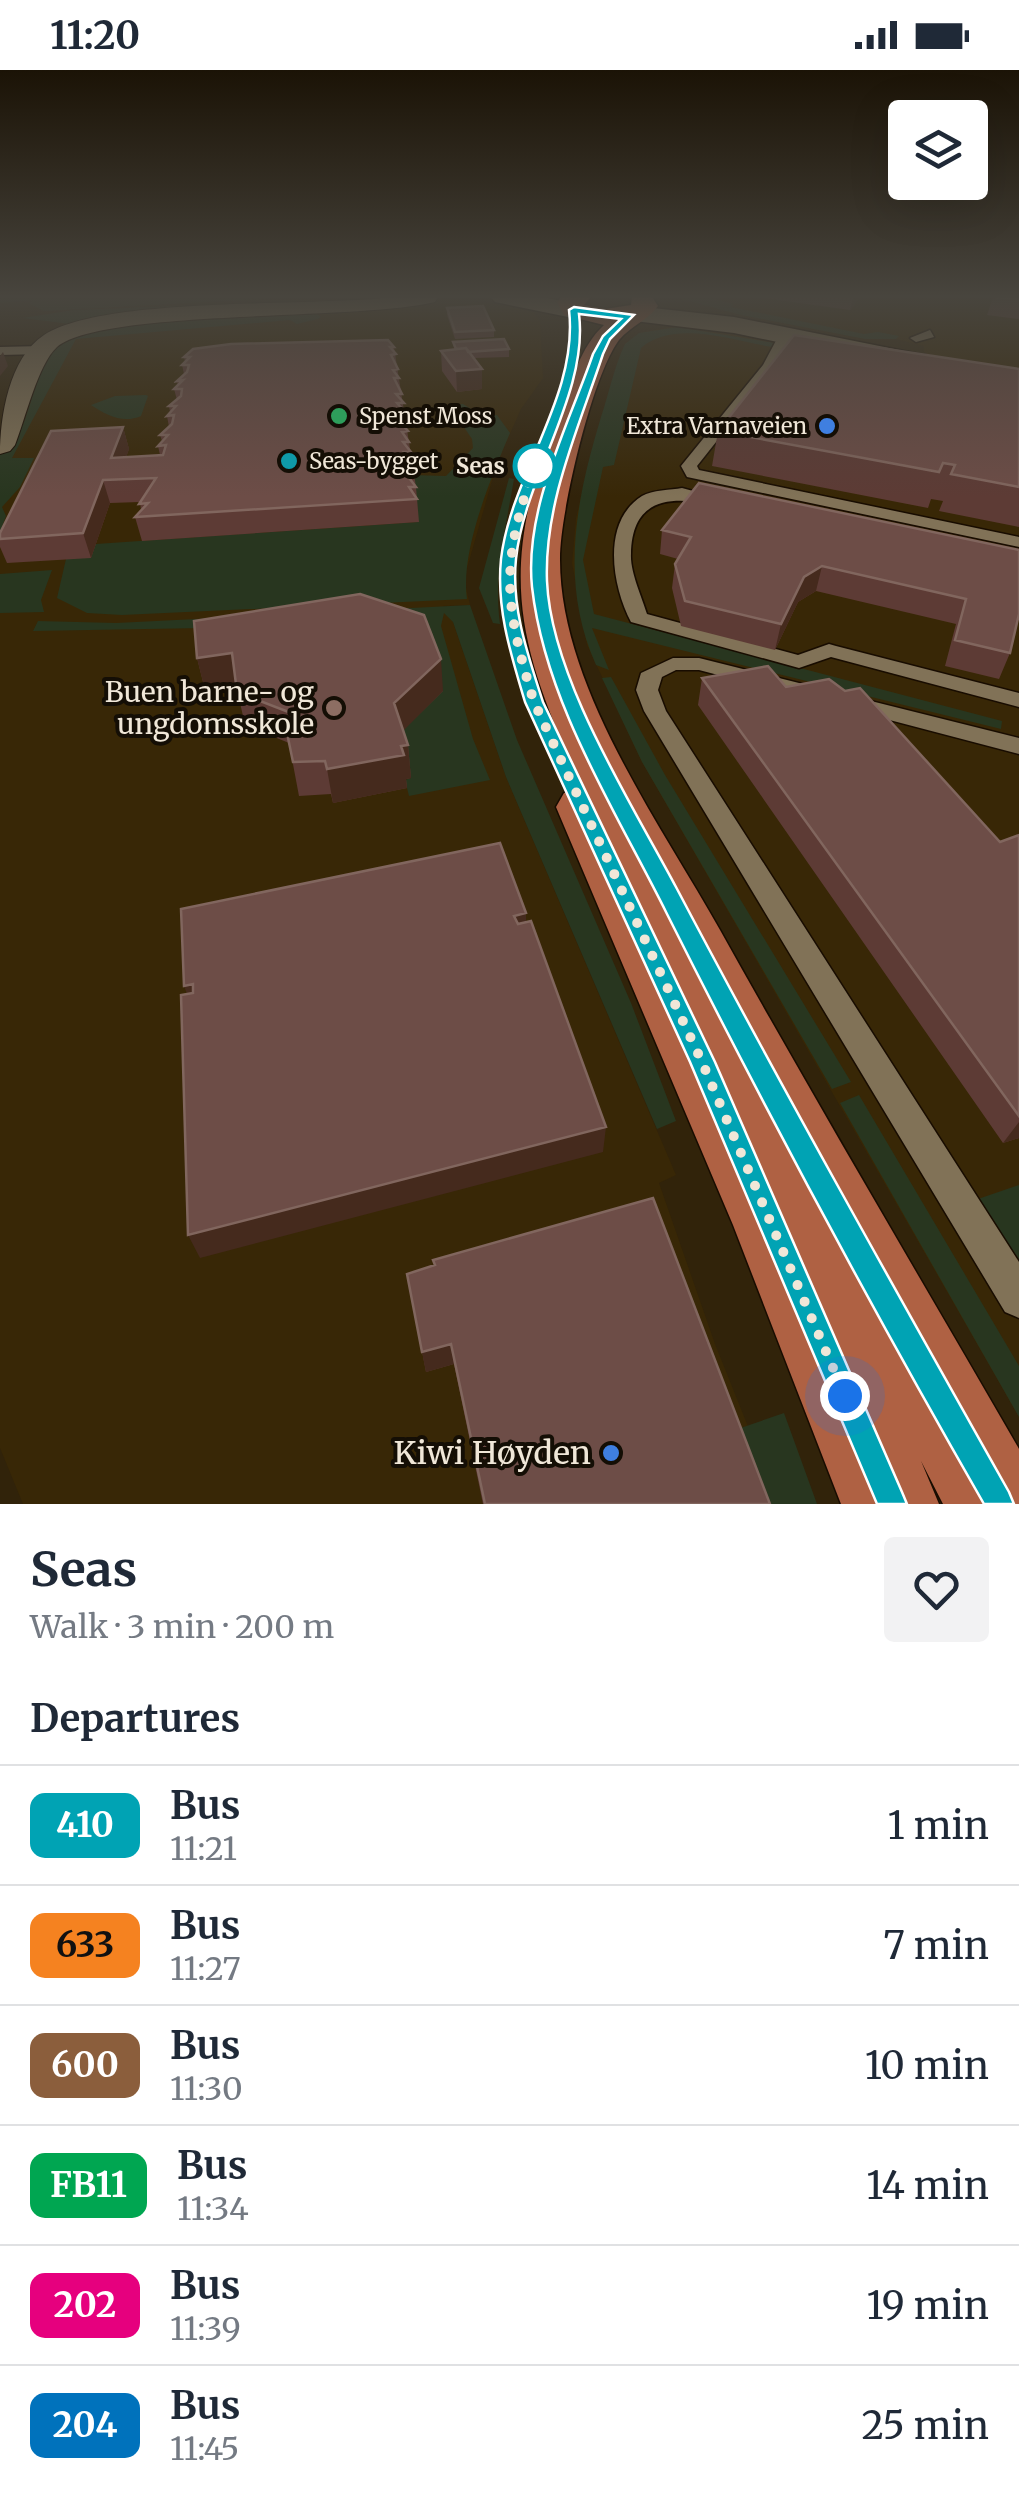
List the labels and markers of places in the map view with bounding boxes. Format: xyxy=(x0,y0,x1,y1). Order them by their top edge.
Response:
place label: Spenst Moss xyxy=(359,402,493,430)
marker: Spenst Moss xyxy=(328,405,350,427)
place label: Extra Varnaveien xyxy=(626,412,807,440)
marker: Extra Varnaveien xyxy=(816,415,838,437)
marker: Seas xyxy=(514,445,556,487)
place label: Seas-bygget xyxy=(309,447,439,475)
marker: Seas-bygget xyxy=(278,450,300,472)
place label: Seas xyxy=(456,452,505,480)
place label: Buen barne- og ungdomsskole xyxy=(105,674,314,742)
marker: Buen barne- og ungdomsskole xyxy=(323,697,345,719)
place label: Kiwi Høyden xyxy=(394,1433,591,1473)
marker: Kiwi Høyden xyxy=(600,1442,622,1464)

